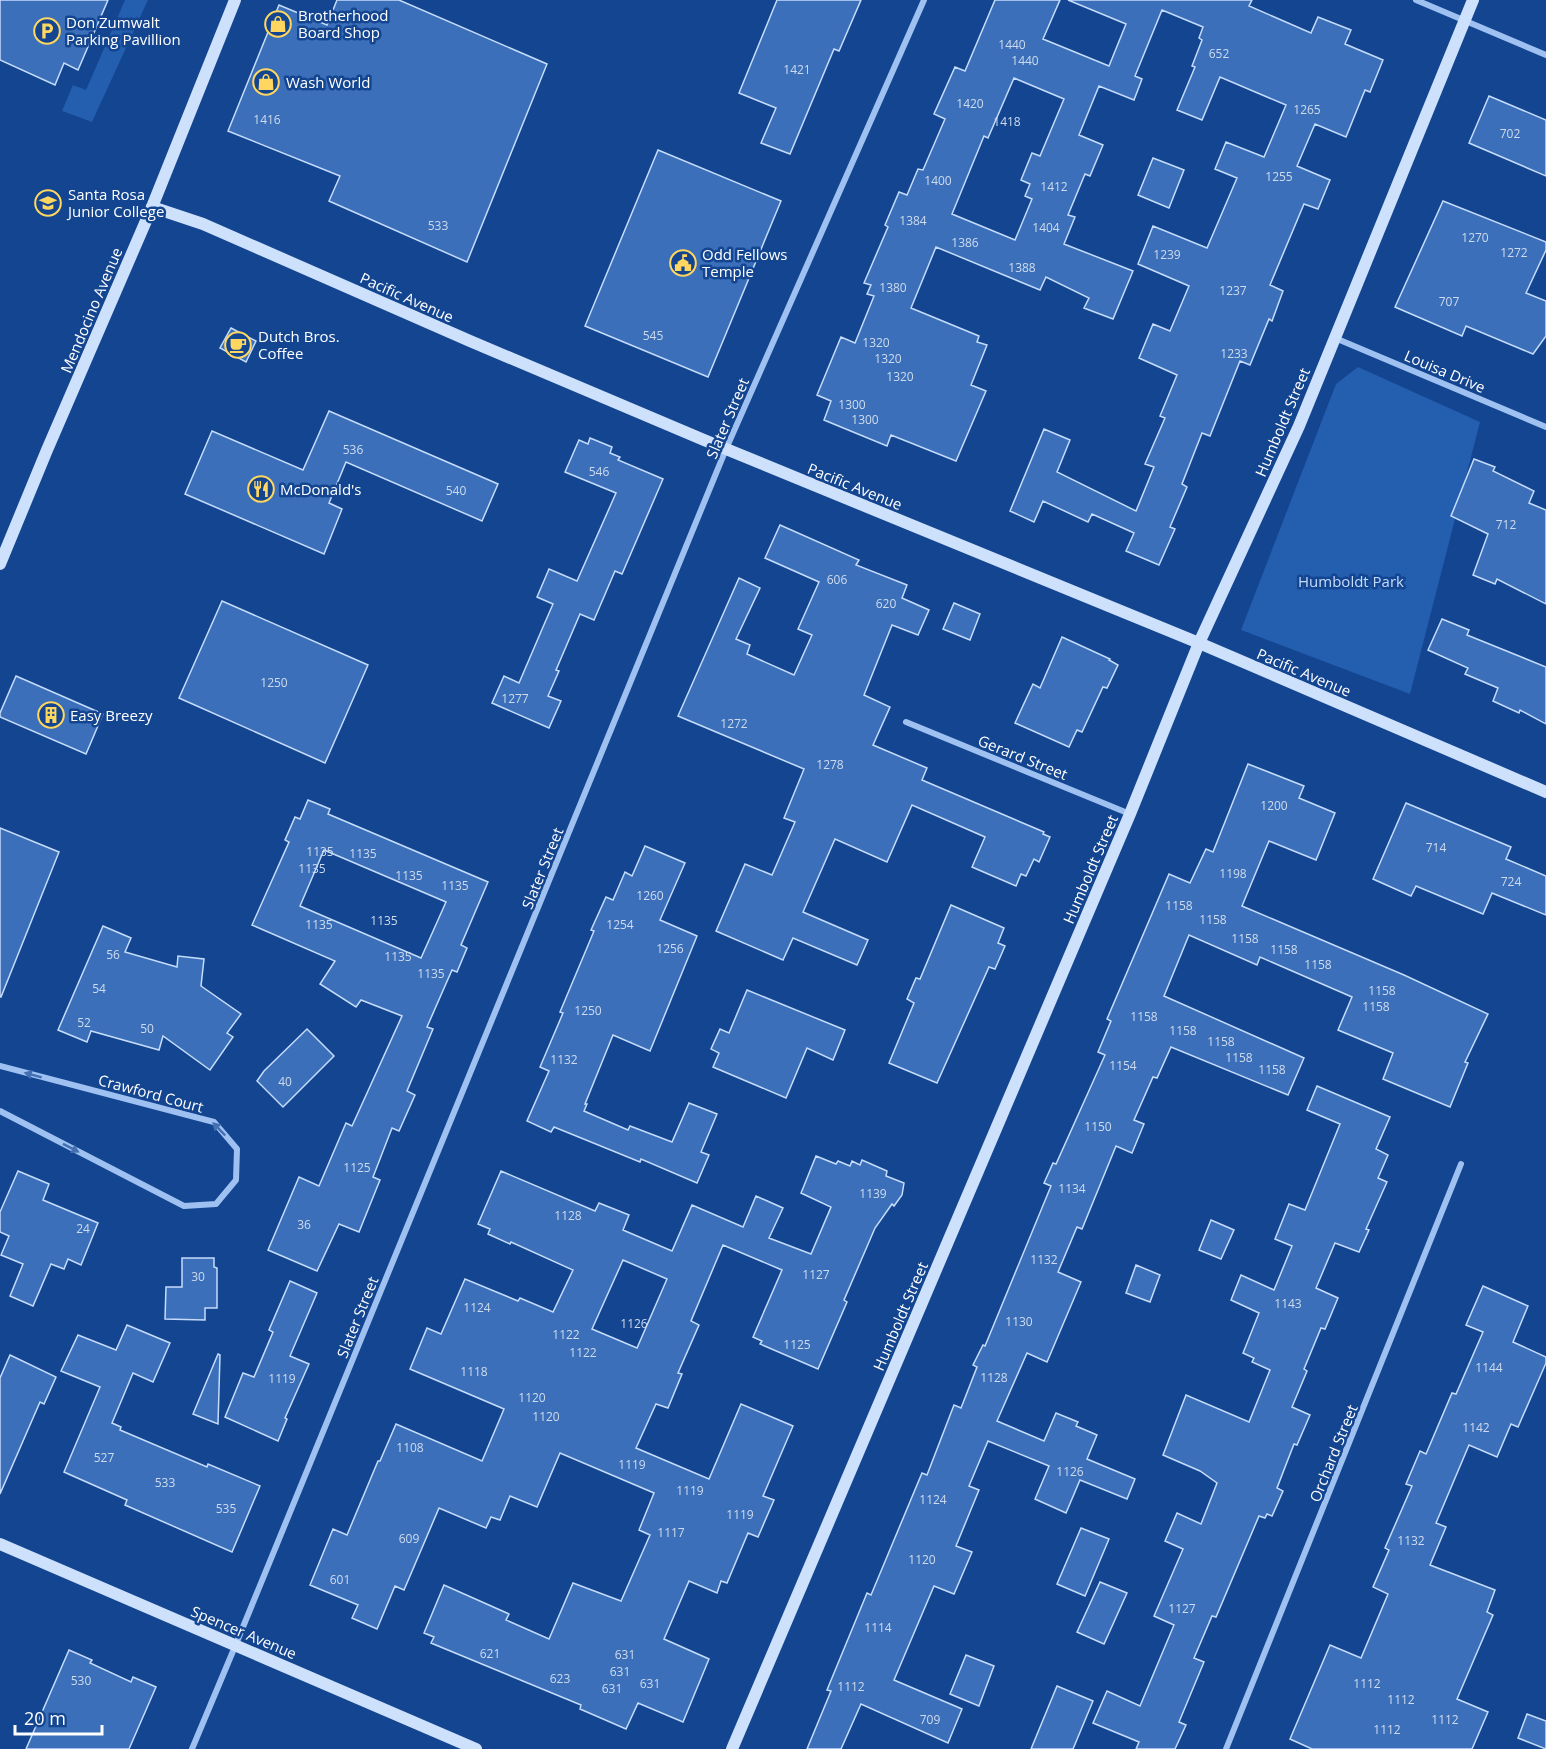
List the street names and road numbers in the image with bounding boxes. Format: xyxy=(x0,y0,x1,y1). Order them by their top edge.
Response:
street label: Mendocino Avenue xyxy=(55,244,127,376)
street label: Pacific Avenue xyxy=(357,267,457,327)
street label: Louisa Drive xyxy=(1402,345,1488,397)
street label: Humboldt Street xyxy=(1250,364,1314,480)
street label: Slater Street xyxy=(701,374,753,462)
street label: Pacific Avenue xyxy=(805,458,905,514)
street label: Pacific Avenue xyxy=(1254,643,1354,701)
street label: Gerard Street xyxy=(975,730,1071,784)
street label: Humboldt Street xyxy=(1058,811,1122,927)
street label: Slater Street xyxy=(517,824,567,912)
street label: Crawford Court xyxy=(96,1069,206,1117)
street label: Humboldt Street xyxy=(868,1258,932,1374)
street label: Slater Street xyxy=(332,1273,382,1361)
street label: Orchard Street xyxy=(1304,1401,1362,1505)
street label: Spencer Avenue xyxy=(188,1601,300,1663)

